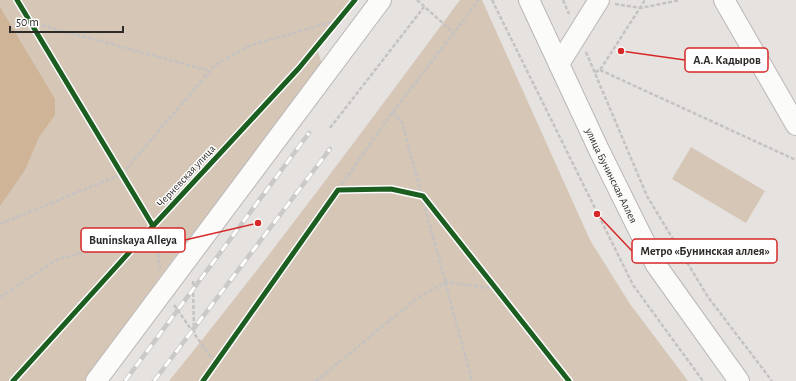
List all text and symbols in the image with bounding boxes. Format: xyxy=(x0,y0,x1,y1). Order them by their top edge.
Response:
scale bar xyxy=(10,8,123,34)
text: 50 m xyxy=(16,16,39,28)
callout: А.А. Кадыров xyxy=(685,48,768,72)
text: А.А. Кадыров xyxy=(693,54,761,66)
street label: улица Бунинская Аллея xyxy=(584,125,640,225)
street label: Черневская улица xyxy=(155,143,217,209)
callout: Buninskaya Alleya xyxy=(81,228,185,252)
text: Buninskaya Alleya xyxy=(89,234,177,247)
callout: Метро «Бунинская аллея» xyxy=(632,239,777,263)
text: Метро «Бунинская аллея» xyxy=(640,245,770,258)

